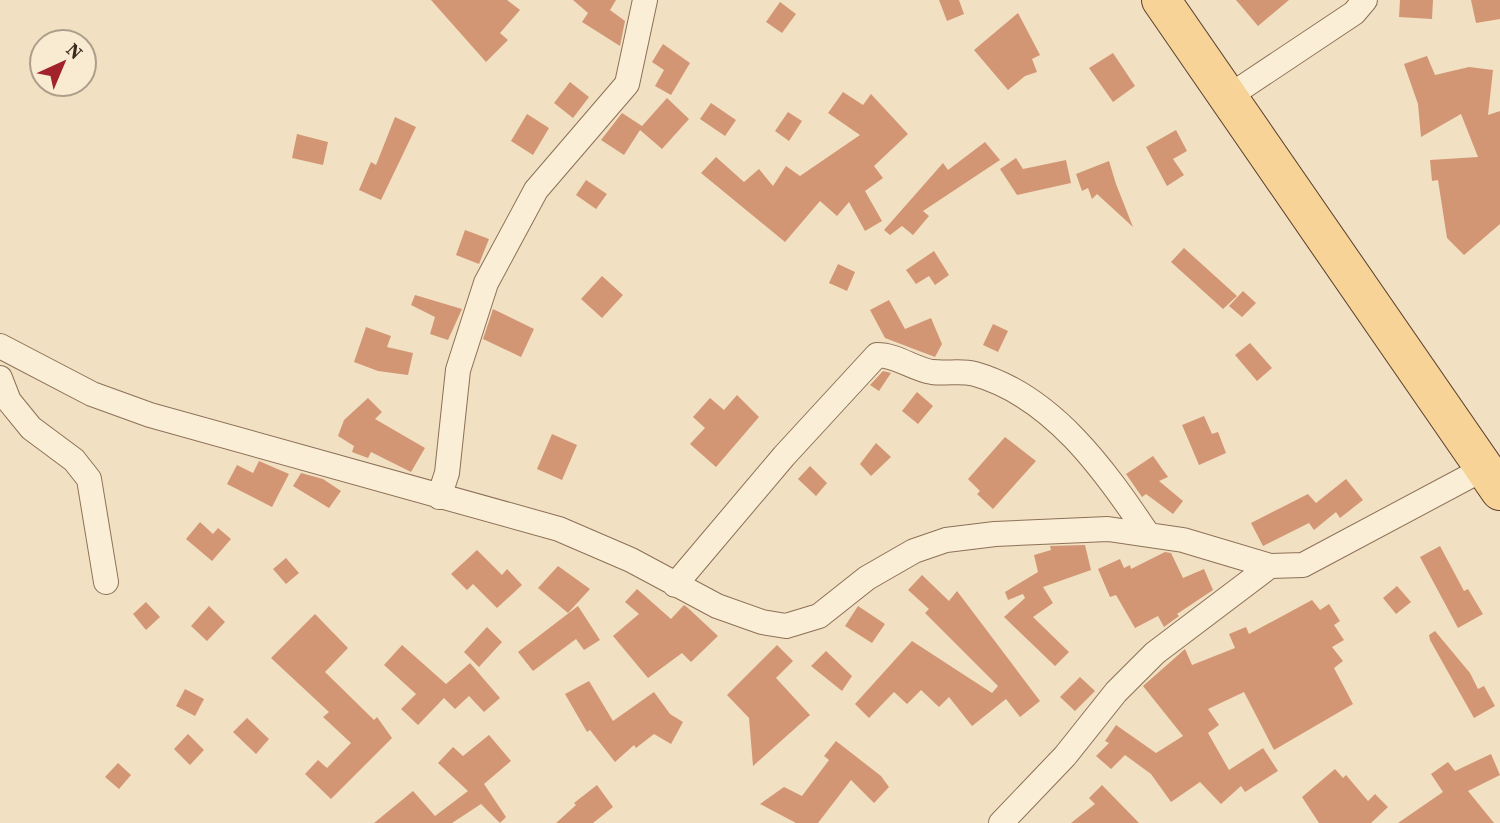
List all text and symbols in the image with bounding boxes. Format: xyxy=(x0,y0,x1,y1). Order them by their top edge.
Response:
north arrow xyxy=(28,28,98,98)
text: N xyxy=(61,37,89,65)

